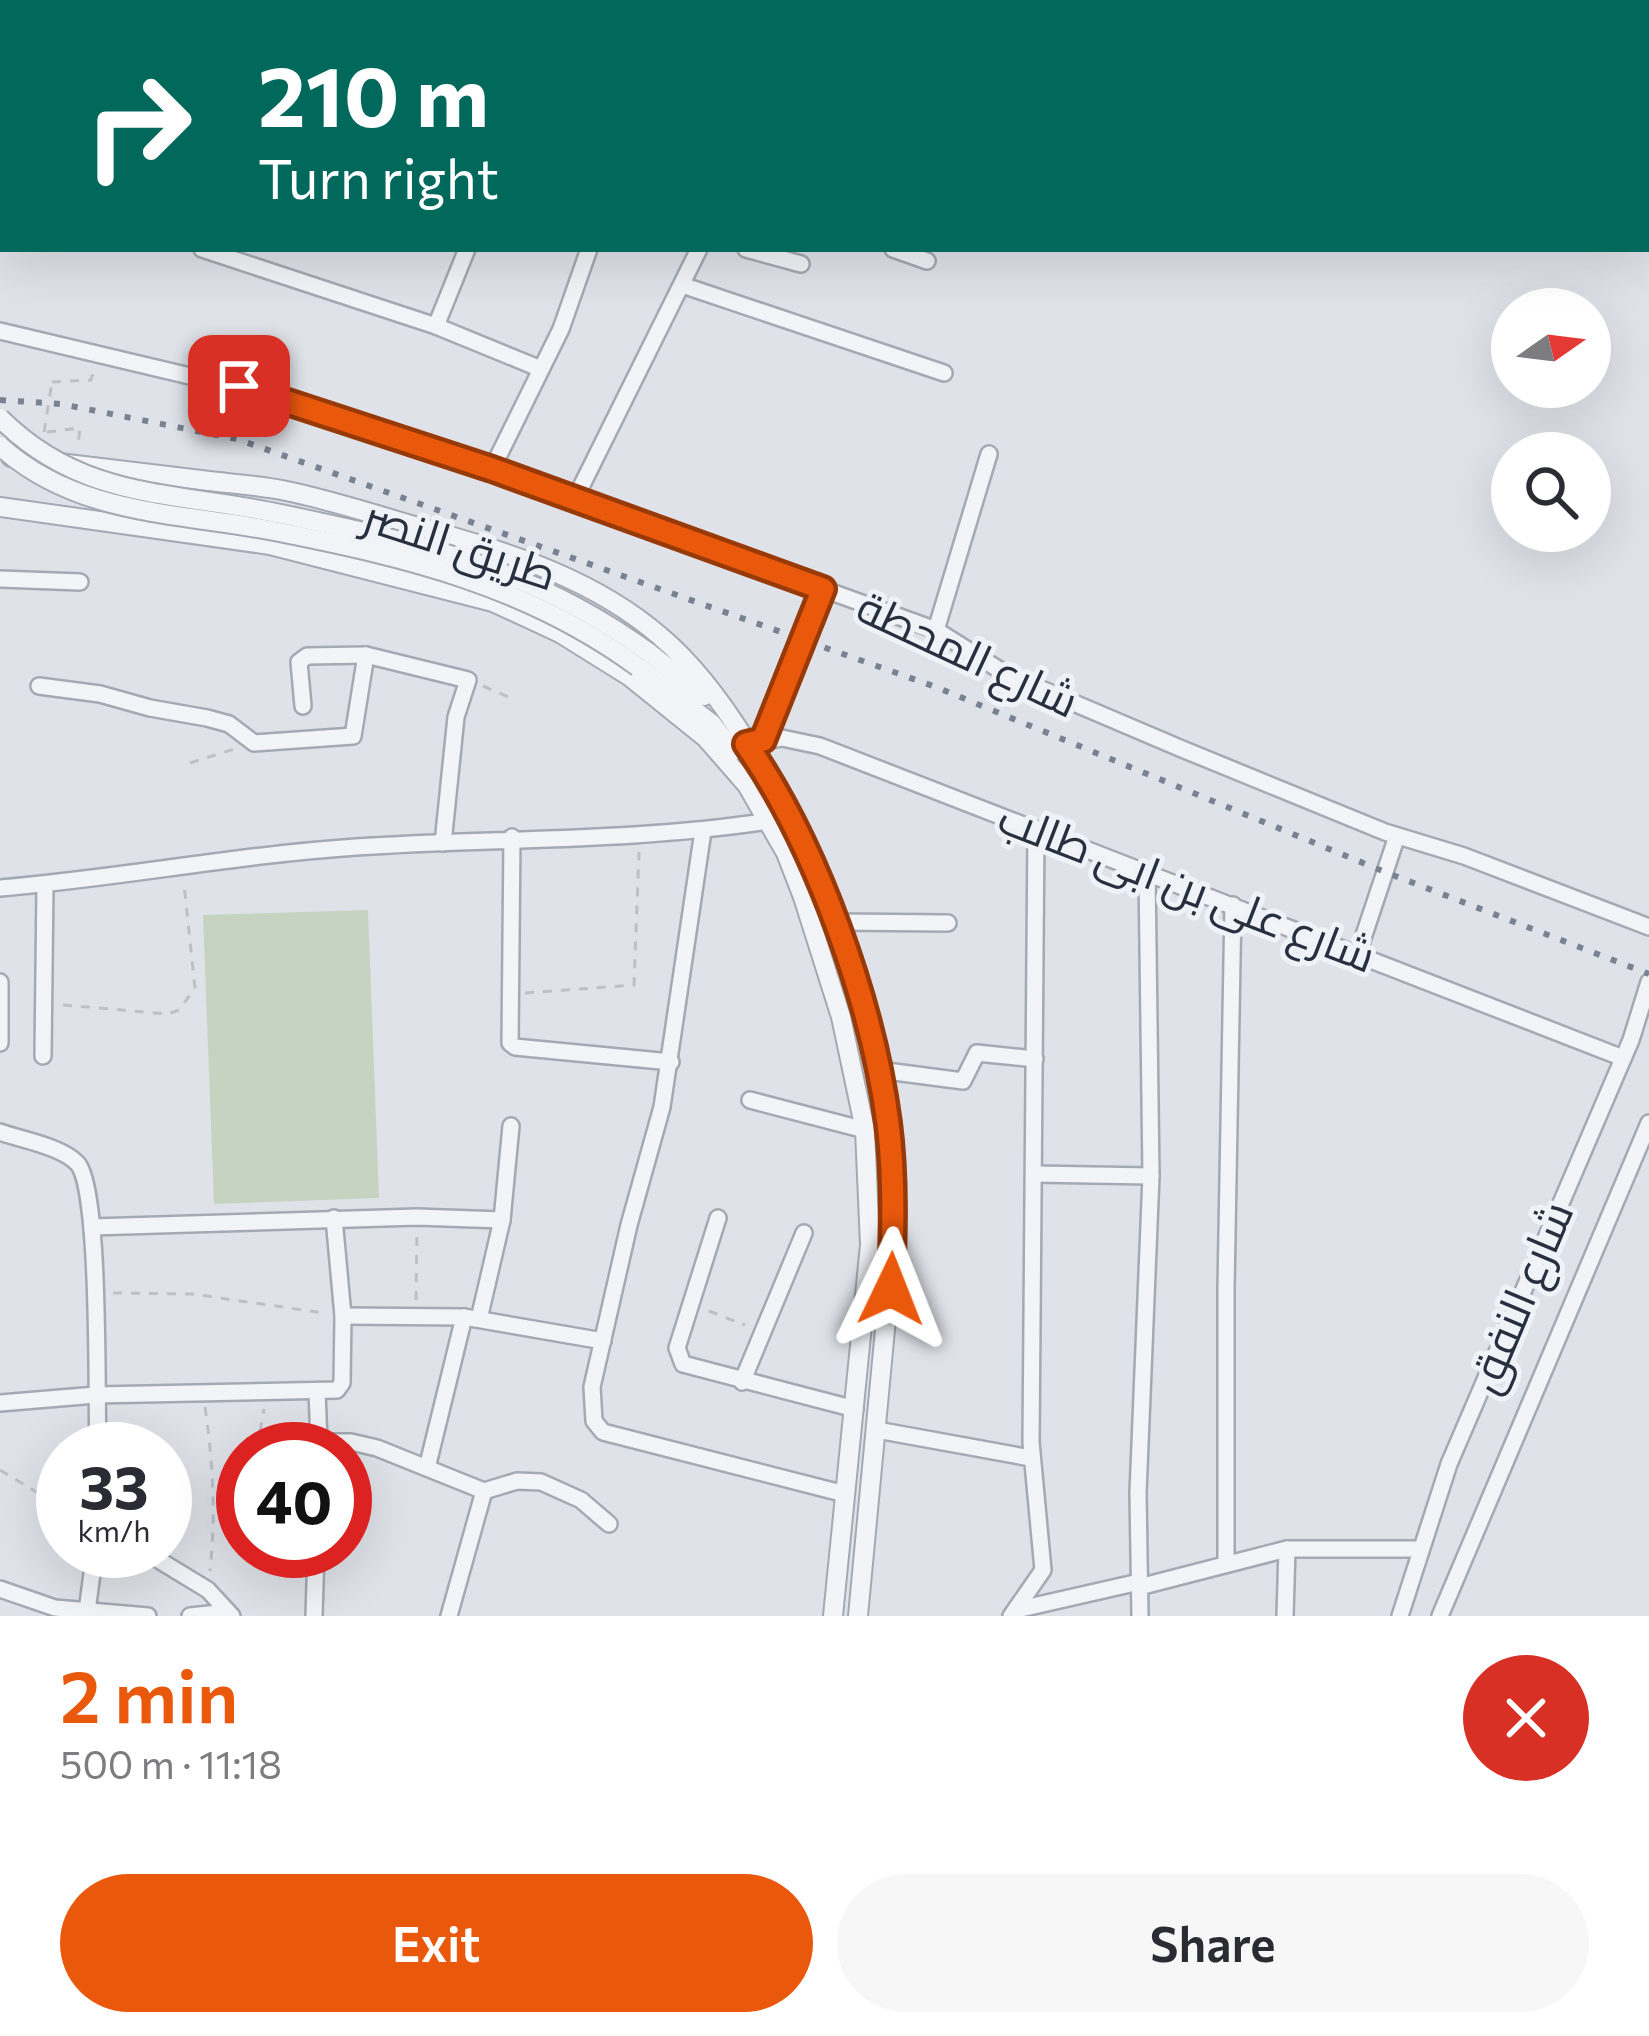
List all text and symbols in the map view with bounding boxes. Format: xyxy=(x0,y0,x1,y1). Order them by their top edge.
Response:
text: 210 m xyxy=(258,42,489,144)
icon: right xyxy=(60,48,216,204)
text: Turn right xyxy=(258,144,499,210)
north arrow xyxy=(1491,288,1611,408)
map controls xyxy=(1491,288,1611,552)
pin xyxy=(188,335,290,437)
icon: arrive xyxy=(206,353,272,419)
button: search xyxy=(1491,432,1611,552)
street label: طريق النصر xyxy=(354,485,564,602)
street label: شارع المحطة xyxy=(847,577,1088,732)
street label: شارع على بن ابى طالب xyxy=(990,788,1384,987)
street label: شارع النفق xyxy=(1453,1192,1588,1402)
position arrow xyxy=(828,1226,954,1352)
speed limit sign: 40 xyxy=(216,1422,372,1578)
text: 33 xyxy=(79,1448,149,1521)
text: km/h xyxy=(78,1511,150,1548)
text: 2 min xyxy=(60,1650,238,1738)
button: close xyxy=(1463,1655,1589,1781)
text: 500 m · 11:18 xyxy=(60,1739,282,1787)
button: Exit xyxy=(60,1874,813,2012)
button: Share xyxy=(837,1874,1589,2012)

